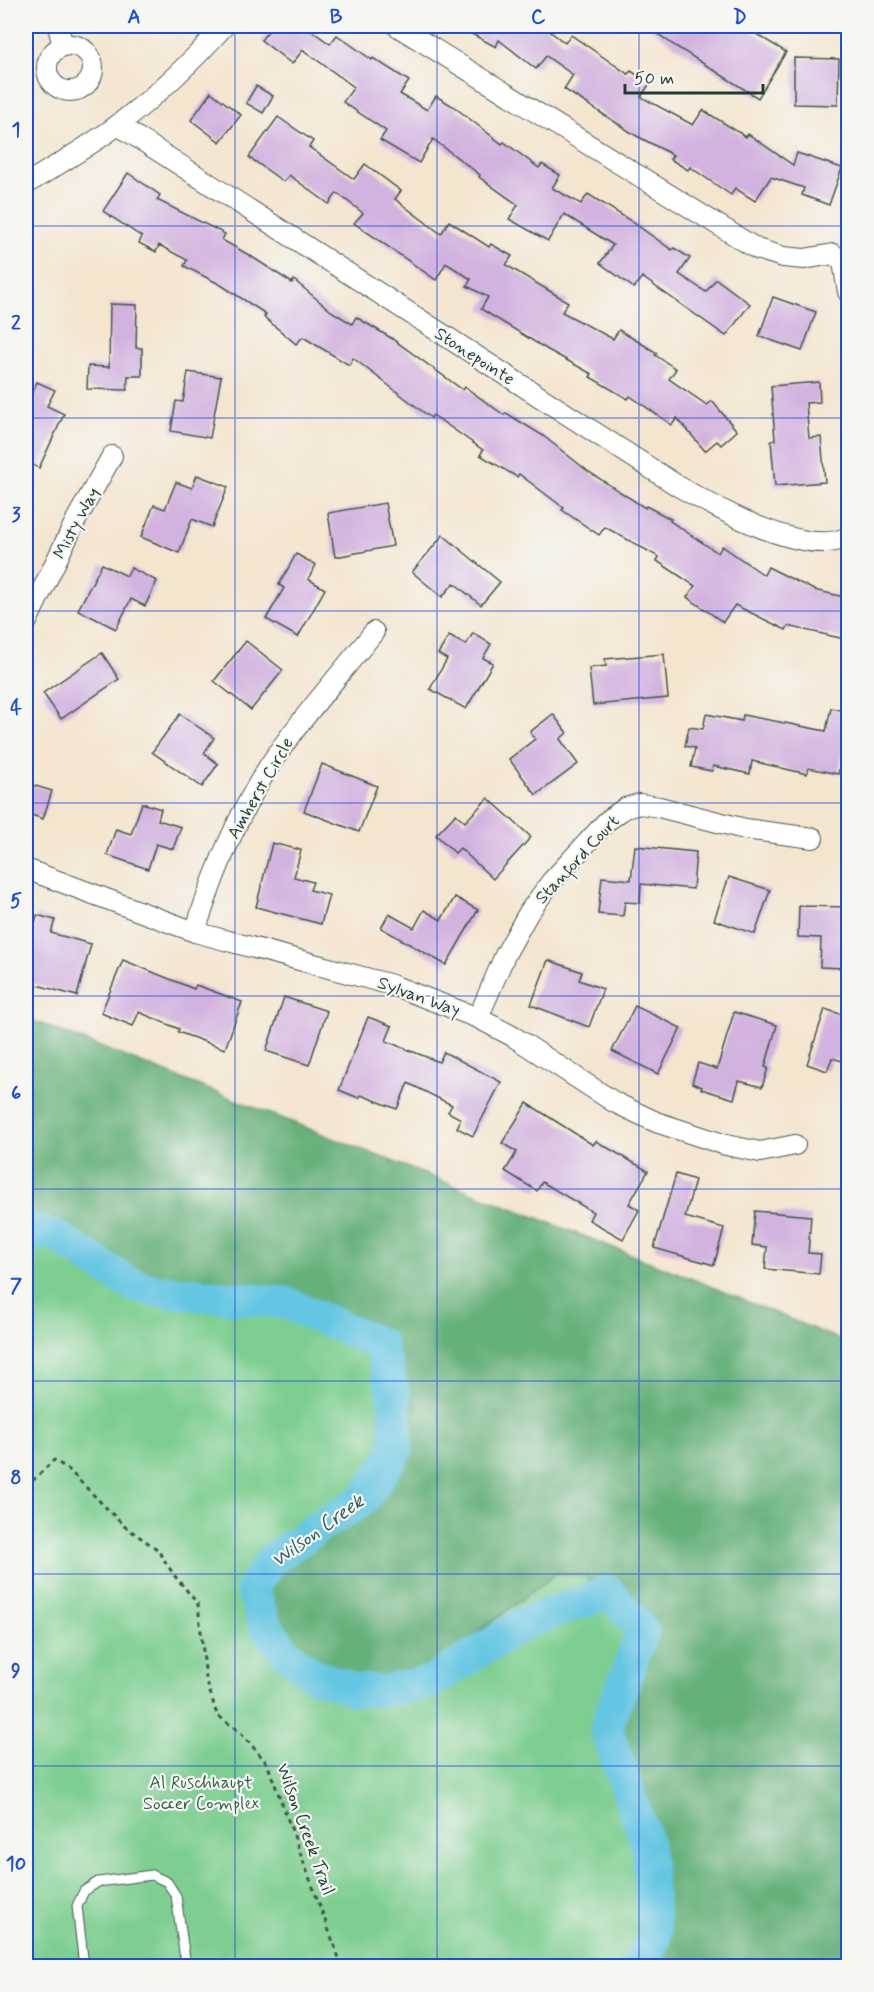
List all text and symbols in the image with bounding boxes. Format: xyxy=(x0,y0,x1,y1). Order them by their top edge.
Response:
text: A xyxy=(127,4,141,31)
text: B xyxy=(330,4,343,31)
text: C xyxy=(531,4,546,31)
text: D xyxy=(733,4,747,31)
scale bar xyxy=(625,57,763,95)
text: 50 m xyxy=(634,67,674,91)
text: 1 xyxy=(12,117,20,144)
text: 2 xyxy=(11,310,21,337)
street label: Stonepointe xyxy=(430,322,519,392)
street label: Misty Way xyxy=(48,483,106,564)
text: 3 xyxy=(11,502,21,529)
text: 4 xyxy=(10,695,22,722)
street label: Amherst Circle xyxy=(222,733,300,844)
street label: Stanford Court xyxy=(530,810,627,911)
text: 5 xyxy=(10,888,22,915)
street label: Sylvan Way xyxy=(374,971,463,1023)
text: 6 xyxy=(11,1080,21,1107)
text: 7 xyxy=(10,1273,22,1300)
text: 8 xyxy=(10,1465,22,1492)
water label: Wilson Creek xyxy=(266,1487,371,1574)
text: 9 xyxy=(11,1658,21,1685)
street label: Wilson Creek Trail xyxy=(270,1760,340,1898)
park label: Al Ruschhaupt Soccer Complex xyxy=(143,1771,259,1816)
text: 10 xyxy=(6,1851,26,1878)

